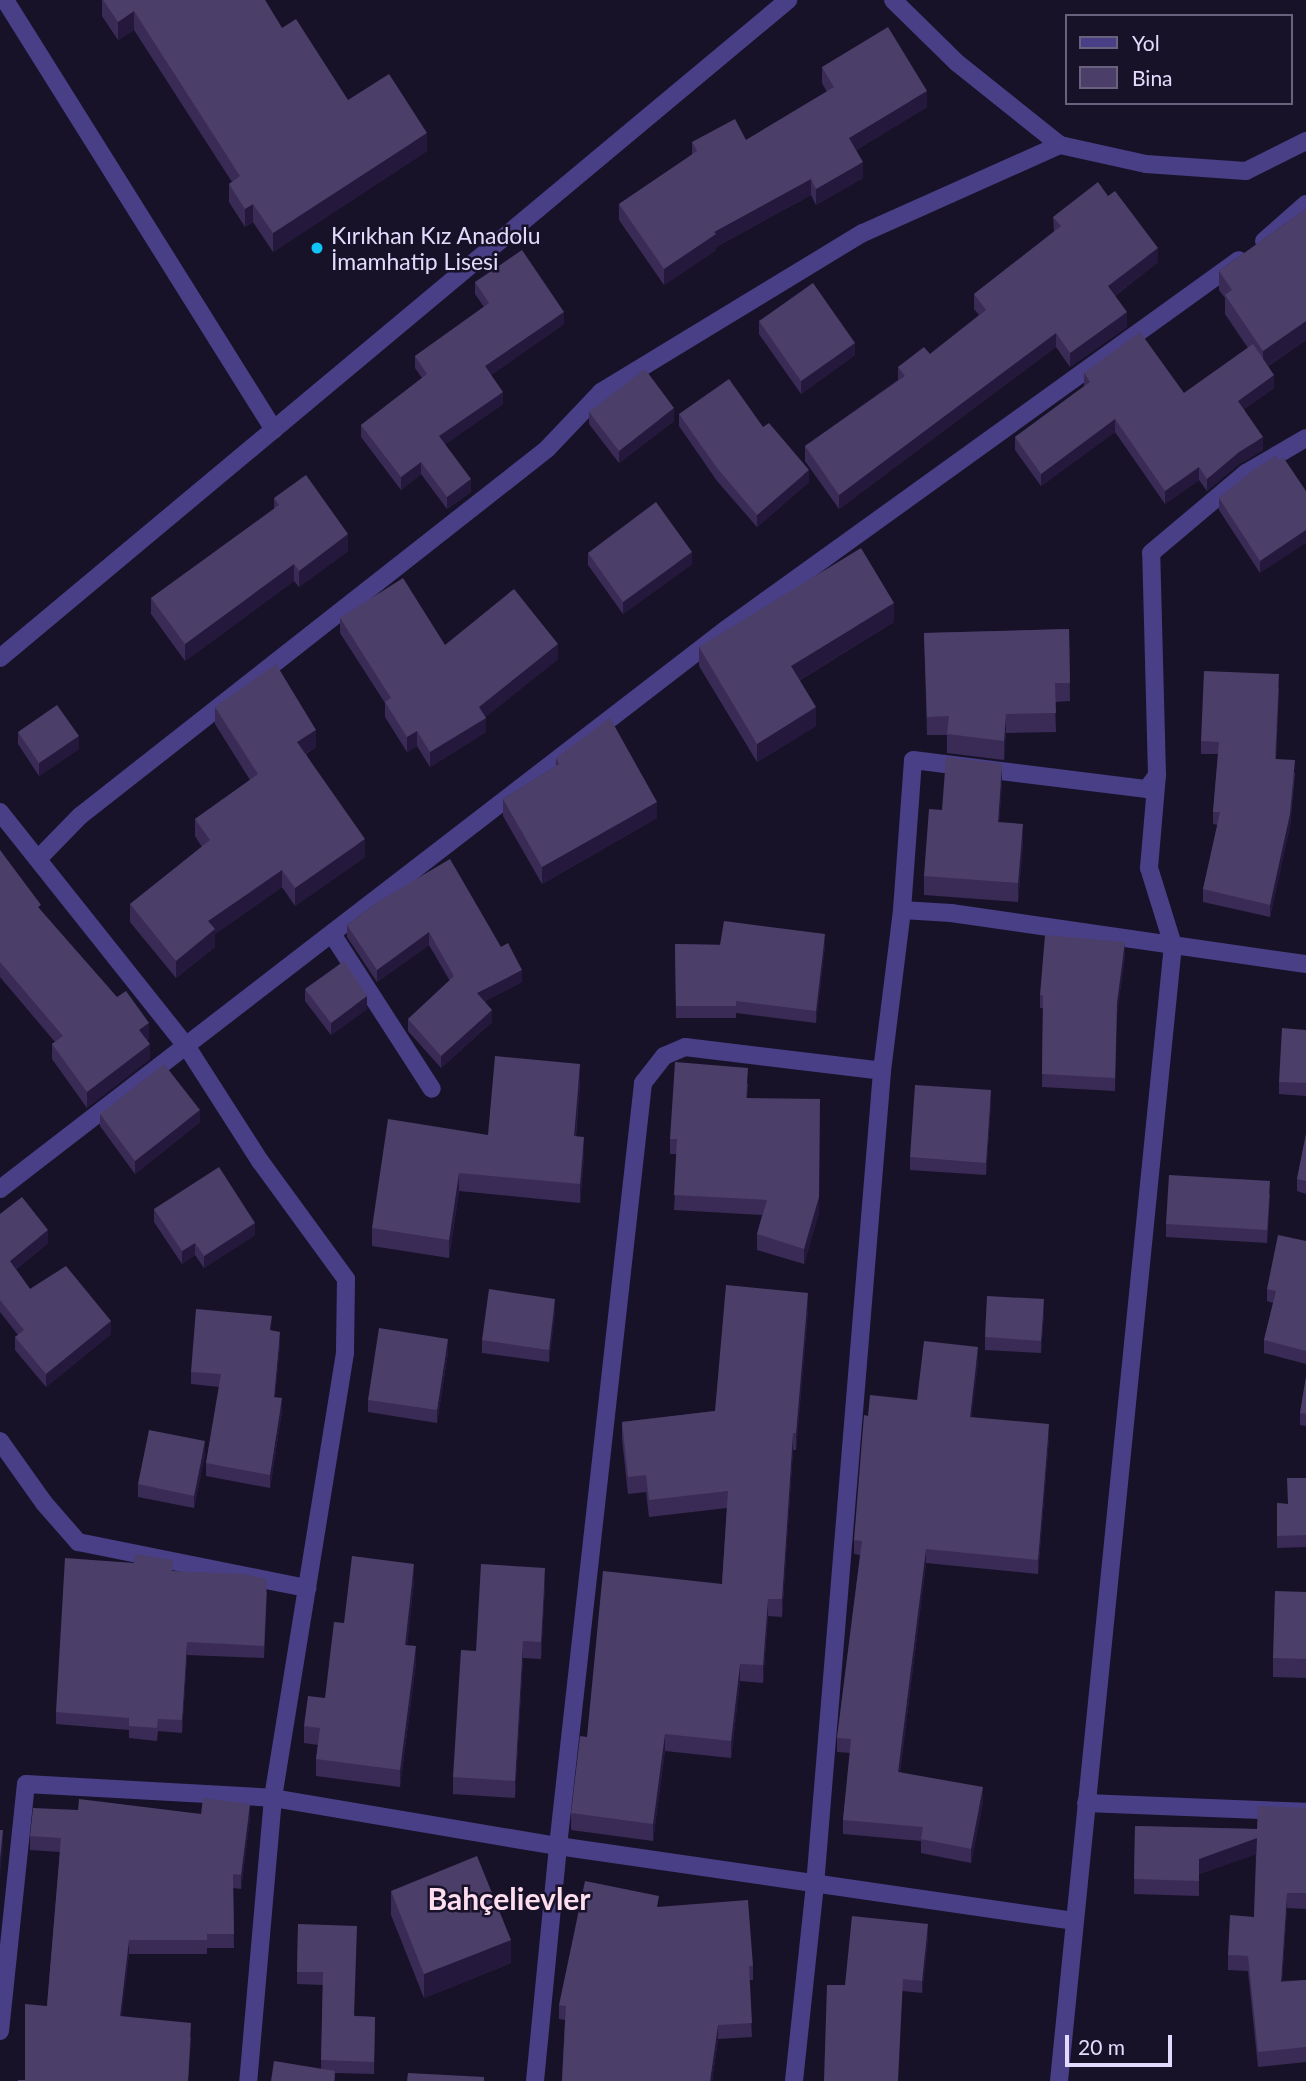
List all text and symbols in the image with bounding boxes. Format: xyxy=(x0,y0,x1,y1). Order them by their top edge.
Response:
legend xyxy=(1064,14,1292,105)
text: Yol xyxy=(1132,30,1160,55)
text: Bina xyxy=(1132,65,1173,90)
place label: Kırıkhan Kız Anadolu İmamhatip Lisesi xyxy=(331,221,541,275)
marker: Kırıkhan Kız Anadolu İmamhatip Lisesi xyxy=(309,240,325,256)
district label: Bahçelievler xyxy=(427,1880,591,1916)
scale bar xyxy=(1068,2022,1175,2066)
text: 20 m xyxy=(1078,2034,1125,2059)

